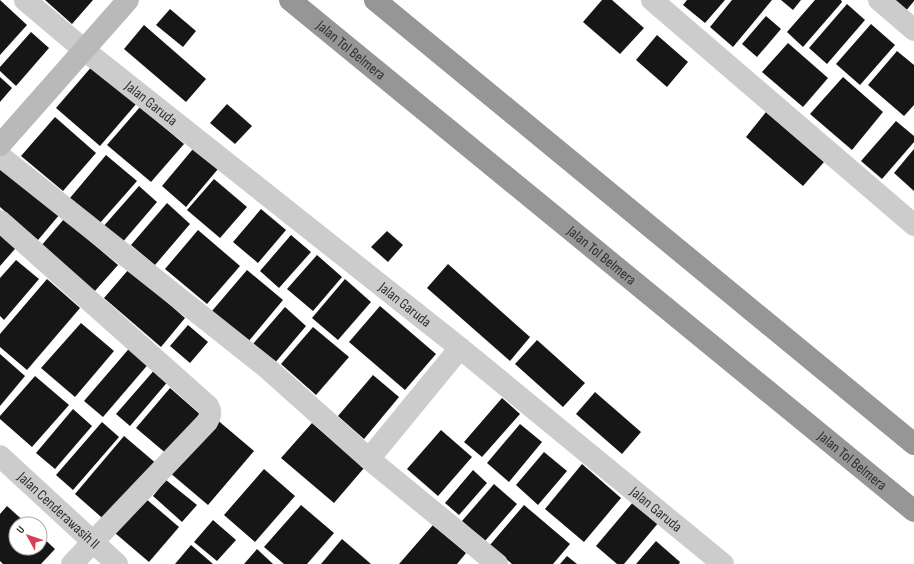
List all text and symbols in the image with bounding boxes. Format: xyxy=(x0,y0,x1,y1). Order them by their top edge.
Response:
street label: Jalan Tol Belmera xyxy=(312,16,390,84)
street label: Jalan Garuda xyxy=(120,76,182,130)
street label: Jalan Tol Belmera xyxy=(563,221,640,289)
street label: Jalan Garuda xyxy=(374,277,435,331)
street label: Jalan Tol Belmera xyxy=(813,426,891,495)
street label: Jalan Cenderawasih II xyxy=(13,467,104,553)
street label: Jalan Garuda xyxy=(625,481,686,536)
north arrow xyxy=(8,516,48,556)
text: U xyxy=(14,523,28,536)

